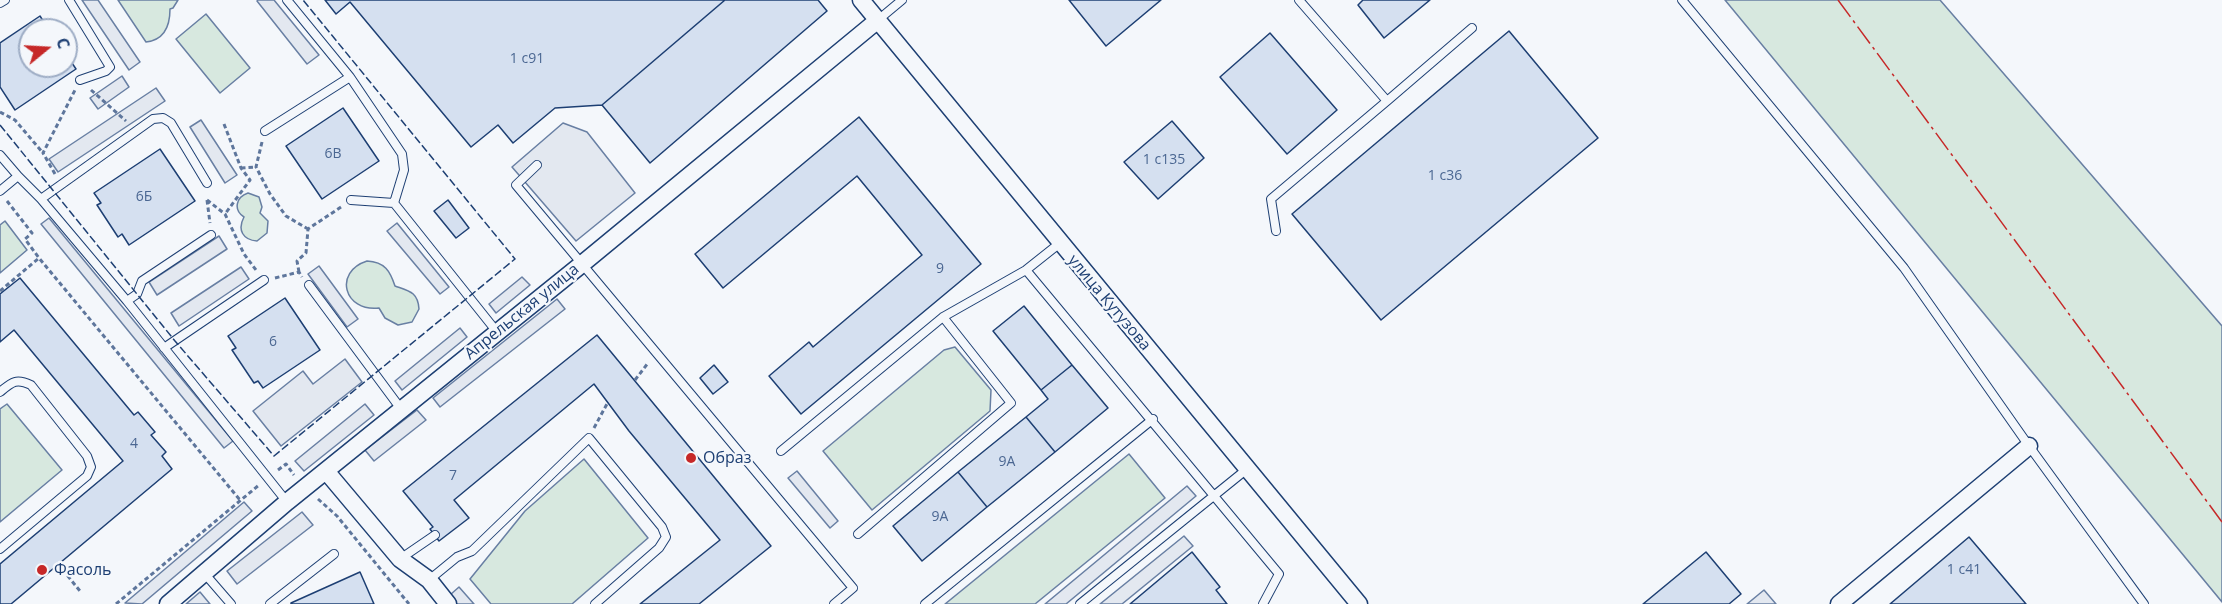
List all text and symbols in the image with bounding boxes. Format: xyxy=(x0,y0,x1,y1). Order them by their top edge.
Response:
north arrow xyxy=(18,18,78,78)
text: С xyxy=(51,35,75,51)
house number: 1 с91 xyxy=(510,51,544,67)
house number: 6В xyxy=(324,146,342,162)
house number: 1 с135 xyxy=(1143,152,1185,168)
house number: 1 с36 xyxy=(1428,168,1462,184)
house number: 6Б xyxy=(136,189,152,205)
street label: улица Кутузова xyxy=(1063,251,1155,355)
street label: Апрельская улица xyxy=(461,260,583,364)
house number: 9 xyxy=(936,261,944,277)
house number: 6 xyxy=(269,334,277,350)
house number: 4 xyxy=(130,436,138,452)
place label: Образ xyxy=(703,448,751,468)
marker: Образ xyxy=(684,451,698,465)
house number: 9А xyxy=(999,454,1015,470)
house number: 7 xyxy=(449,468,457,484)
house number: 9А xyxy=(932,509,948,525)
place label: Фасоль xyxy=(54,560,112,580)
house number: 1 с41 xyxy=(1947,562,1981,578)
marker: Фасоль xyxy=(35,563,49,577)

